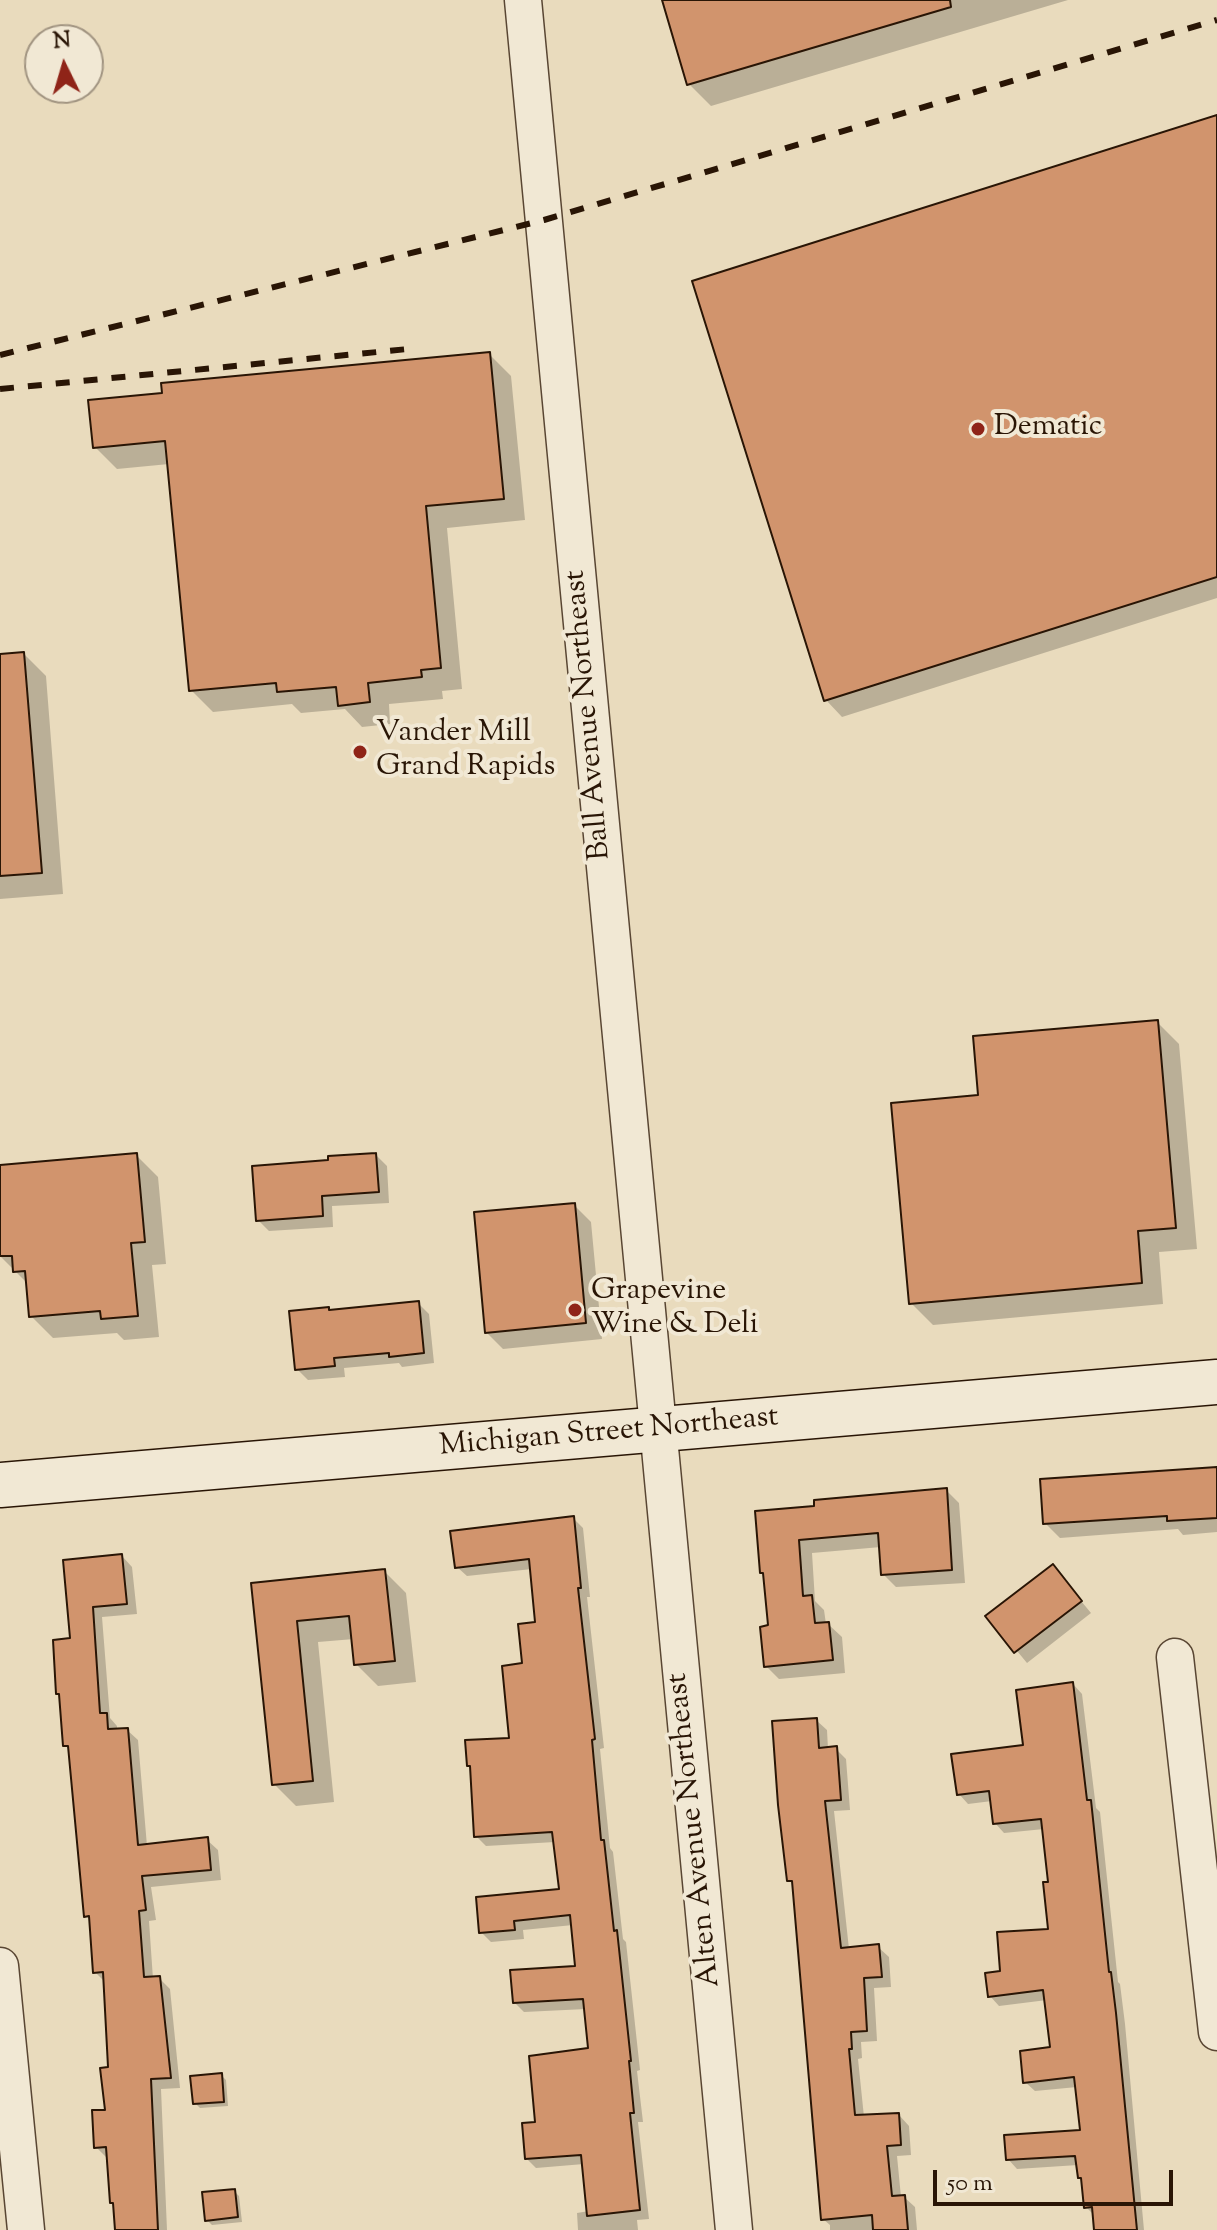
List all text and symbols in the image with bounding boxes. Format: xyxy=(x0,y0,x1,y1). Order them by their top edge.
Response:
north arrow xyxy=(24,24,104,104)
text: N xyxy=(52,25,72,59)
place label: Dematic xyxy=(994,411,1102,447)
marker: Dematic xyxy=(969,420,987,438)
street label: Ball Avenue Northeast xyxy=(559,568,621,862)
place label: Vander Mill Grand Rapids xyxy=(376,717,555,788)
marker: Vander Mill Grand Rapids xyxy=(351,743,369,761)
place label: Grapevine Wine & Deli xyxy=(591,1275,758,1346)
marker: Grapevine Wine & Deli xyxy=(566,1301,584,1319)
street label: Michigan Street Northeast xyxy=(438,1401,780,1467)
street label: Alten Avenue Northeast xyxy=(662,1671,730,1989)
scale bar xyxy=(937,2154,1177,2204)
text: 50 m xyxy=(947,2167,993,2201)

